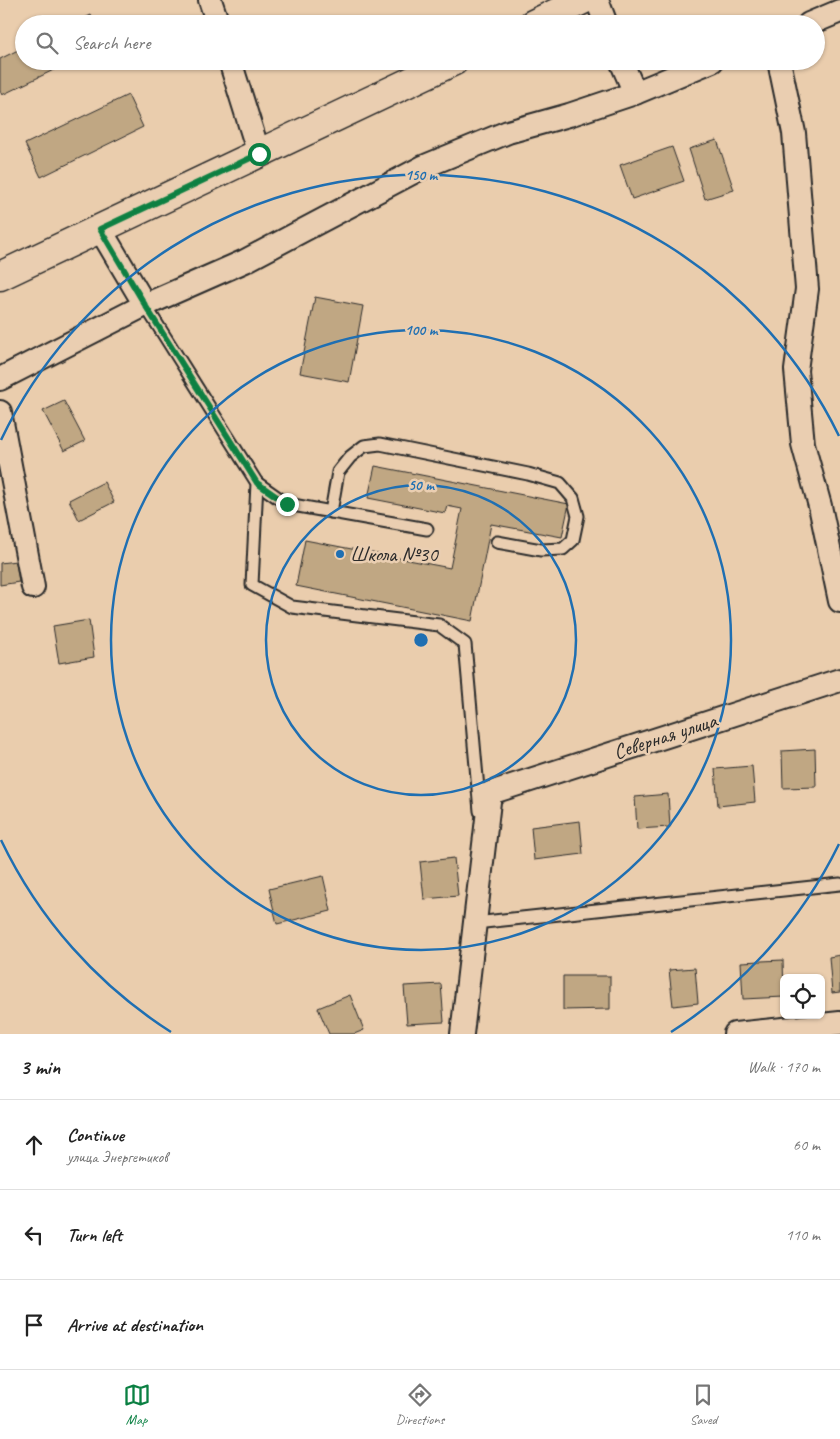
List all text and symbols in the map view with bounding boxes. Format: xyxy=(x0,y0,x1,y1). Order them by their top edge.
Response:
search box xyxy=(15,15,825,70)
icon: search xyxy=(33,29,61,57)
text: Search here xyxy=(73,31,150,55)
route start xyxy=(248,143,271,166)
text: 150 m xyxy=(405,166,439,185)
text: 100 m xyxy=(405,321,439,340)
text: 50 m xyxy=(408,476,435,495)
route end xyxy=(276,493,299,516)
place label: Школа №30 xyxy=(350,541,439,567)
marker: Школа №30 xyxy=(334,548,346,560)
centre of rings xyxy=(412,631,430,649)
street label: Северная улица xyxy=(610,706,722,765)
map controls xyxy=(780,974,825,1019)
button: locate xyxy=(780,974,825,1019)
text: 3 min xyxy=(20,1054,60,1080)
text: Walk · 170 m xyxy=(748,1057,820,1077)
text: Continue xyxy=(67,1123,124,1147)
icon: ahead xyxy=(20,1131,48,1159)
text: 60 m xyxy=(793,1135,820,1155)
text: улица Энергетиков xyxy=(67,1147,168,1167)
icon: left xyxy=(20,1221,48,1249)
text: Turn left xyxy=(67,1223,122,1247)
text: 110 m xyxy=(786,1225,820,1245)
icon: arrive xyxy=(20,1311,48,1339)
text: Arrive at destination xyxy=(67,1313,203,1337)
tab: Map xyxy=(123,1381,151,1428)
tab: Directions xyxy=(396,1381,444,1428)
tab: Saved xyxy=(689,1381,717,1428)

